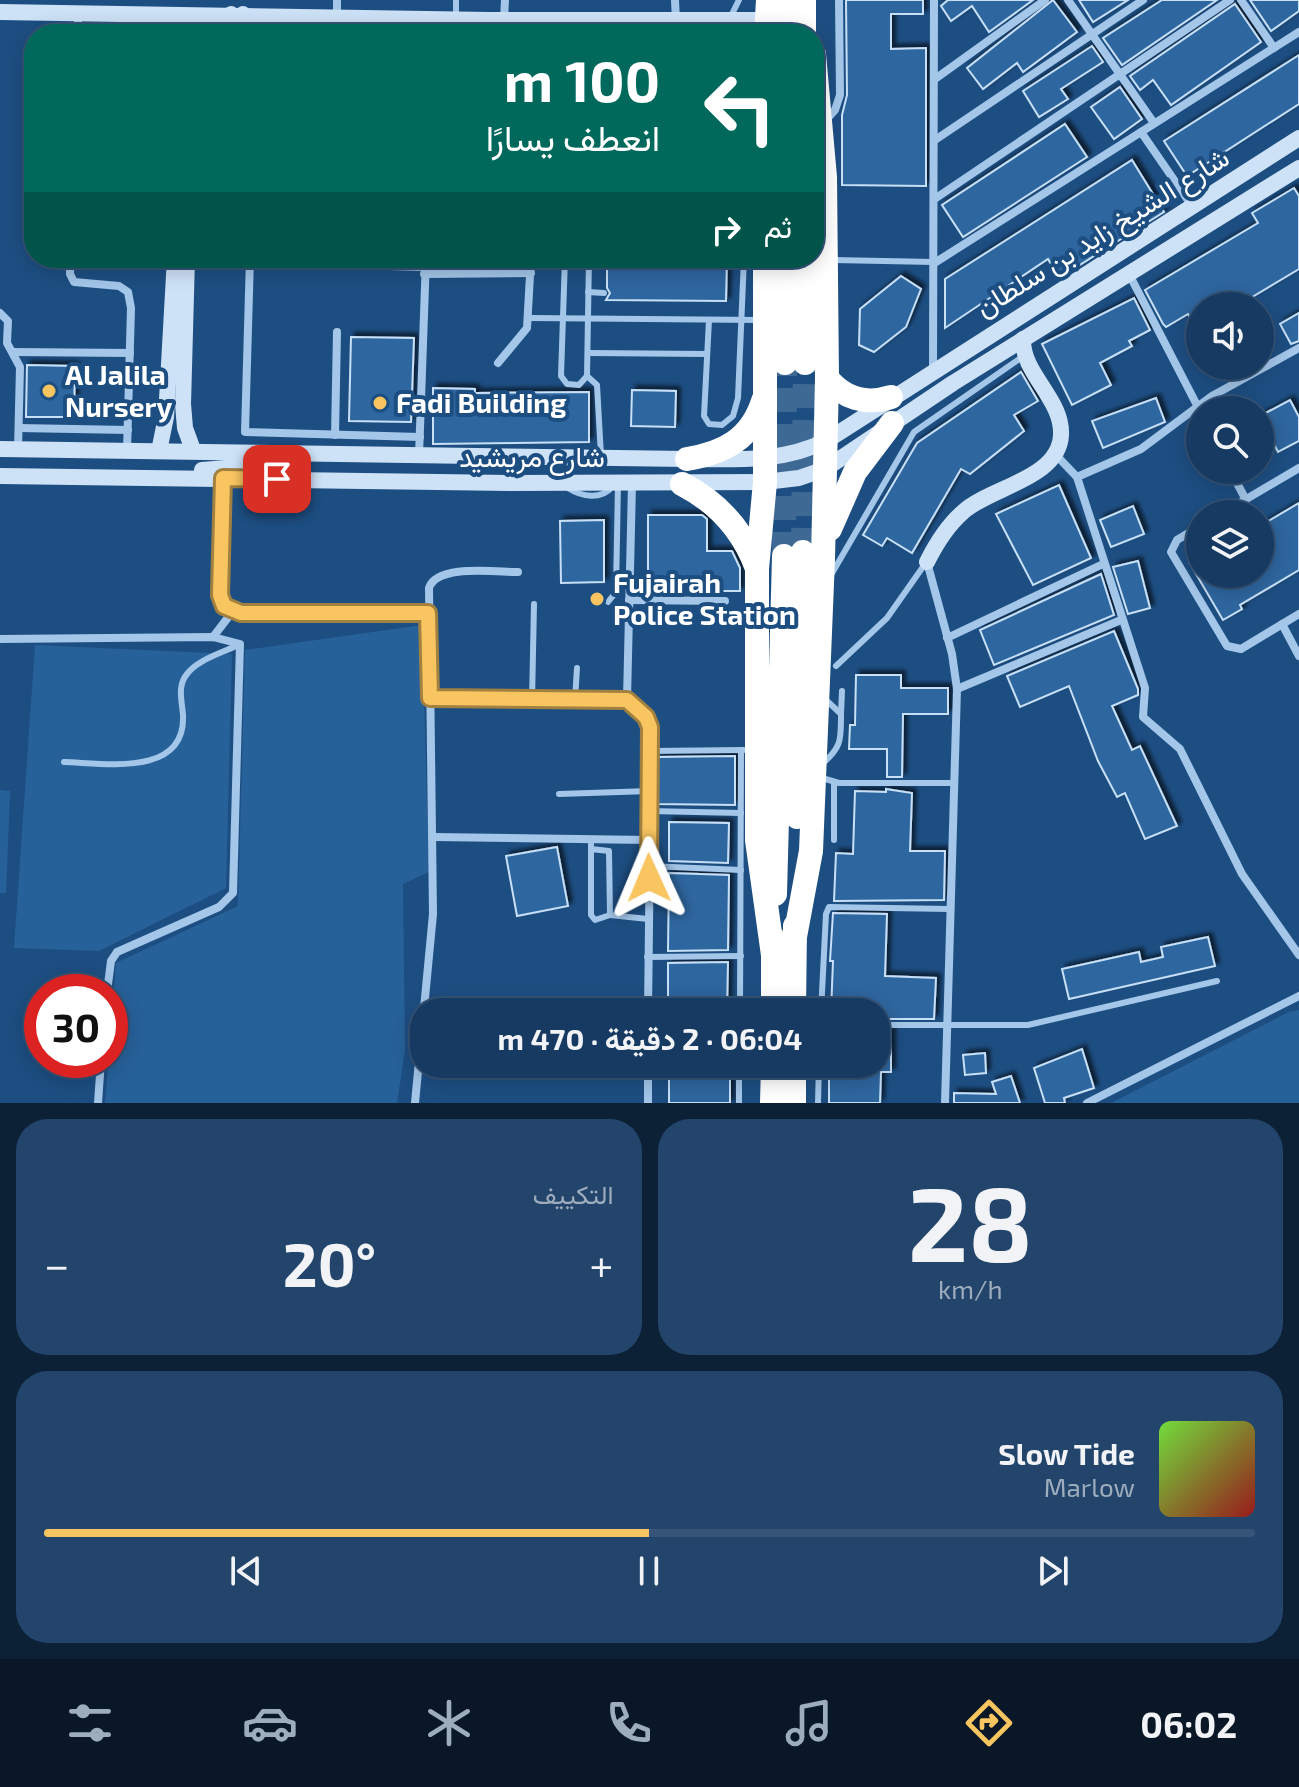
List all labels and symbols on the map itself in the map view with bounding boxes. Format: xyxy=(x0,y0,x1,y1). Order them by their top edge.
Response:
street label: شارع الشيخ زايد بن سلطان xyxy=(968,139,1237,327)
place label: Al Jalila Nursery xyxy=(65,357,172,423)
marker: Al Jalila Nursery xyxy=(40,382,58,400)
place label: Fadi Building xyxy=(396,385,566,419)
marker: Fadi Building xyxy=(371,394,389,412)
street label: شارع مريشيد xyxy=(459,439,605,476)
pin xyxy=(243,445,311,513)
place label: Fujairah Police Station xyxy=(613,565,796,631)
marker: Fujairah Police Station xyxy=(588,590,606,608)
position arrow xyxy=(607,836,691,920)
speed limit sign: 30 xyxy=(24,974,128,1078)

